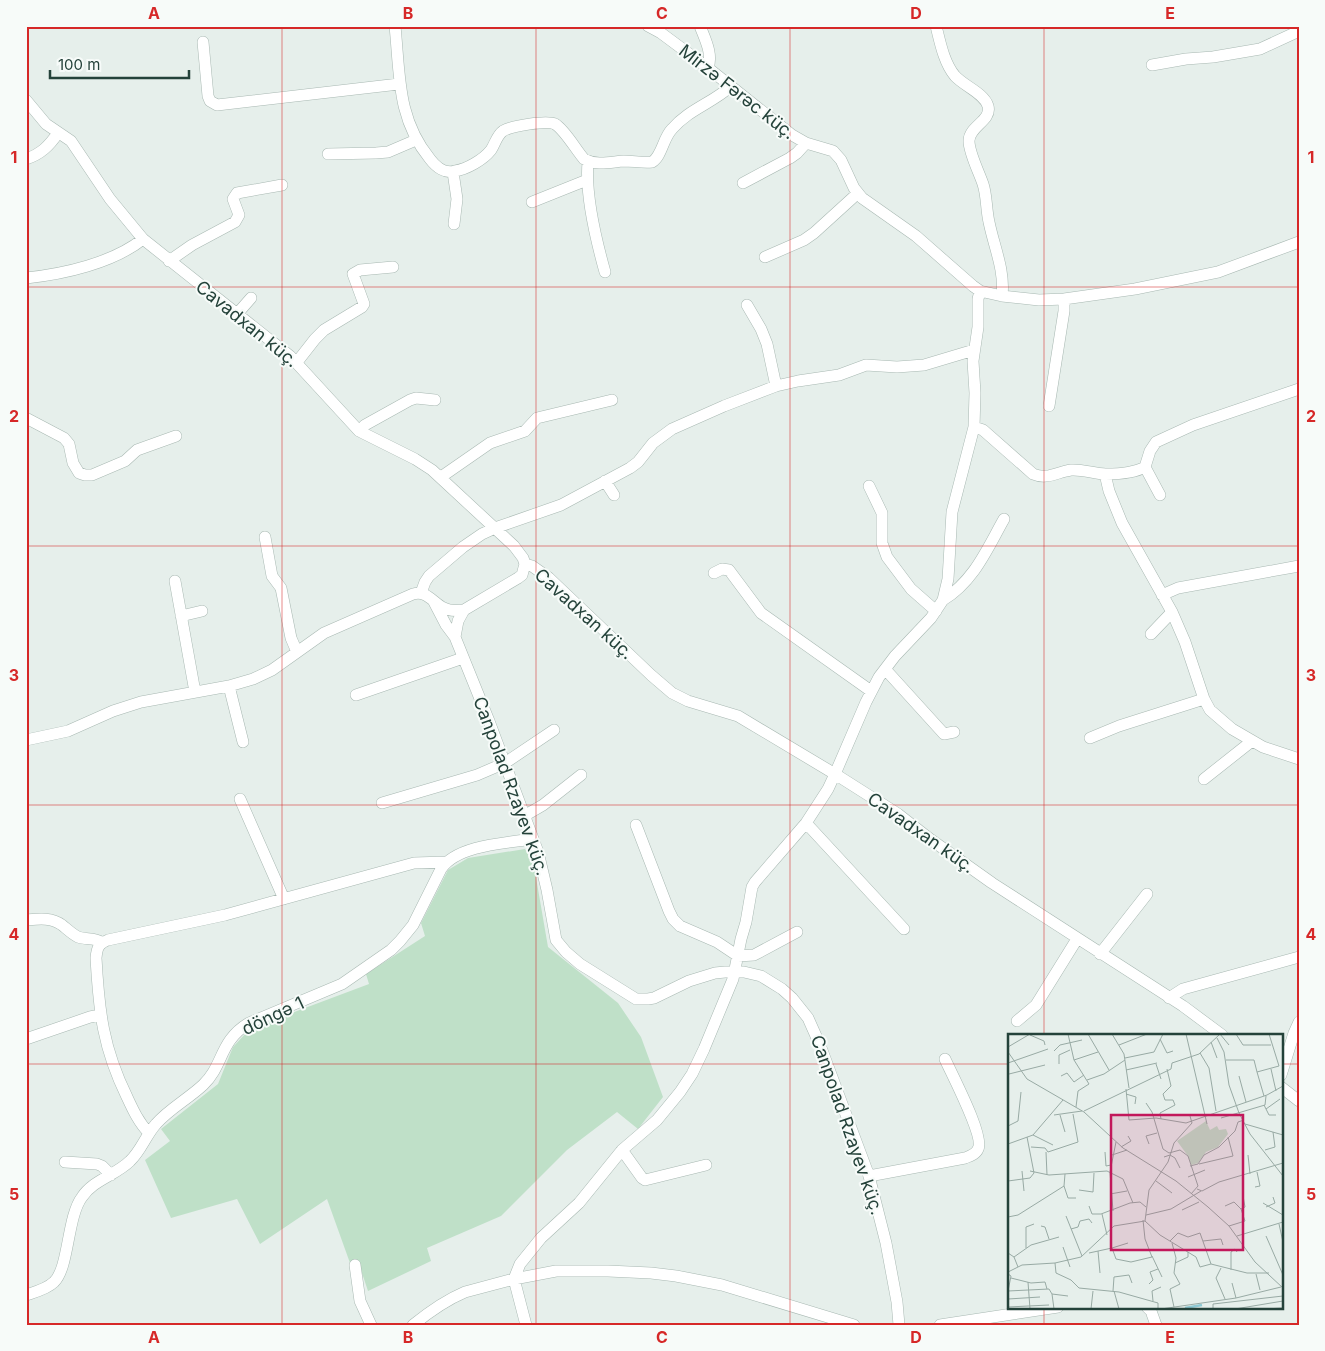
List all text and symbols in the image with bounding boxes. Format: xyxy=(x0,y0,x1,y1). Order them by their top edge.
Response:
text: A xyxy=(148,3,160,23)
text: B xyxy=(403,3,413,23)
text: C xyxy=(656,3,668,23)
text: D xyxy=(910,3,922,23)
text: E xyxy=(1165,3,1175,23)
street label: Mirzə Fərəc küç. xyxy=(675,40,799,143)
scale bar xyxy=(50,48,189,80)
text: 100 m xyxy=(58,55,100,74)
text: 1 xyxy=(11,147,17,167)
text: 1 xyxy=(1308,147,1314,167)
street label: Cavadxan küç. xyxy=(192,276,303,371)
text: 2 xyxy=(9,406,19,426)
text: 2 xyxy=(1306,406,1316,426)
street label: Cavadxan küç. xyxy=(531,564,638,664)
text: 3 xyxy=(9,665,19,685)
text: 3 xyxy=(1306,665,1316,685)
street label: Canpolad Rzayev küç. xyxy=(469,694,554,878)
street label: Cavadxan küç. xyxy=(864,788,979,877)
text: 4 xyxy=(9,924,20,944)
text: 4 xyxy=(1306,924,1317,944)
street label: döngə 1 xyxy=(238,992,307,1039)
street label: Canpolad Rzayev küç. xyxy=(807,1032,888,1217)
inset map xyxy=(1008,1034,1282,1308)
text: 5 xyxy=(9,1184,19,1204)
text: 5 xyxy=(1306,1184,1316,1204)
text: A xyxy=(148,1327,160,1347)
text: B xyxy=(403,1327,413,1347)
text: C xyxy=(656,1327,668,1347)
text: D xyxy=(910,1327,922,1347)
text: E xyxy=(1165,1327,1175,1347)

